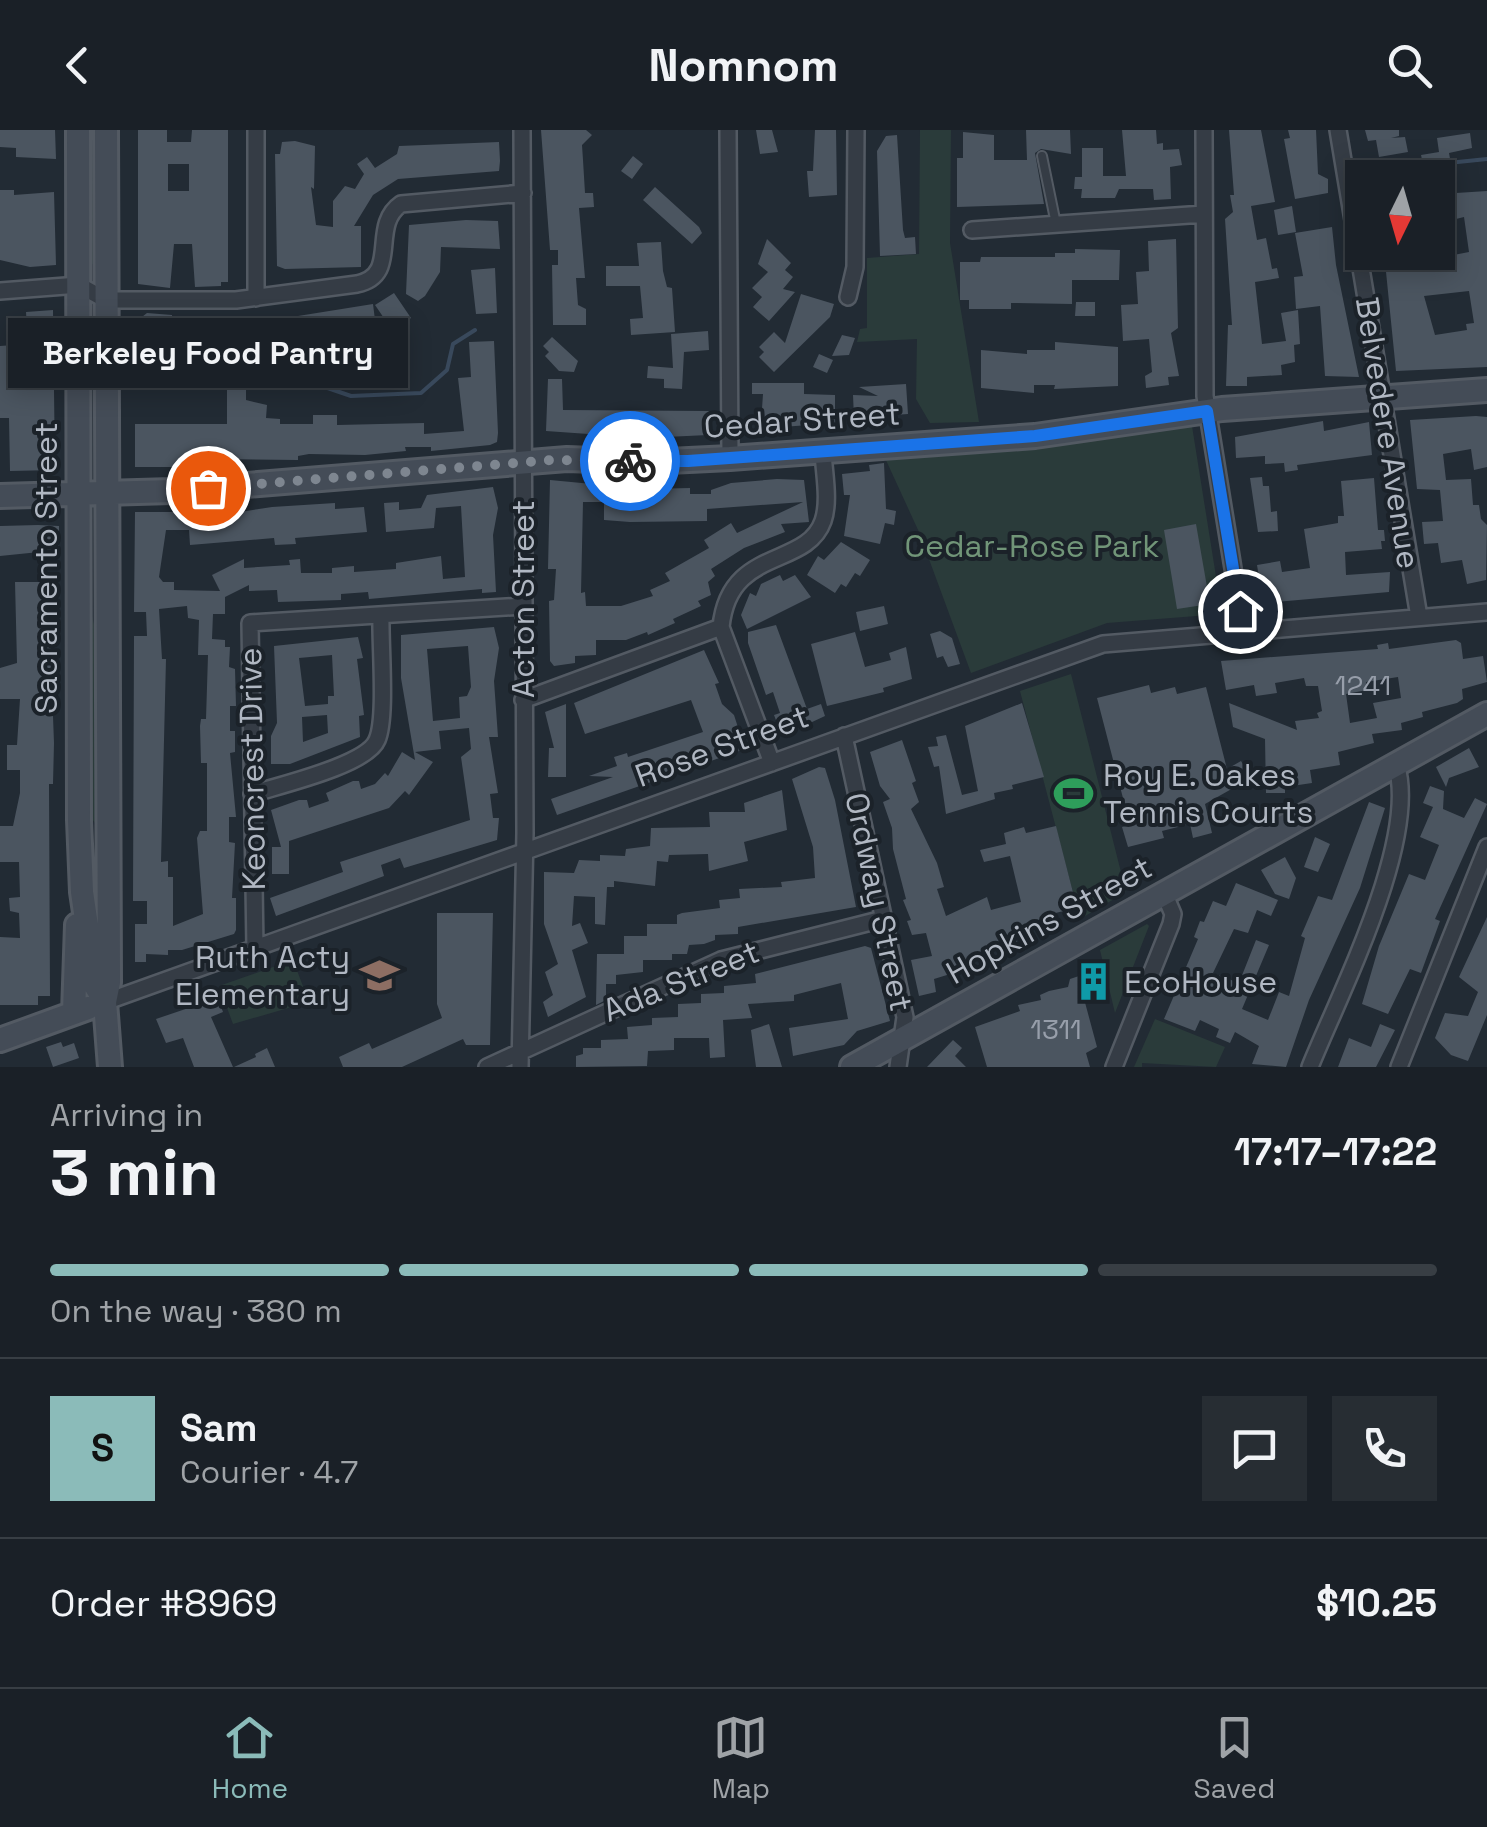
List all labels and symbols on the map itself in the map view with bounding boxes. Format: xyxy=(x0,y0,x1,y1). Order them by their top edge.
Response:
north arrow xyxy=(1345,160,1455,270)
street label: Belvedere Avenue xyxy=(1347,294,1429,572)
callout: Berkeley Food Pantry xyxy=(8,318,408,388)
street label: Cedar Street xyxy=(703,393,901,447)
courier xyxy=(580,411,680,511)
street label: Sacramento Street xyxy=(26,422,66,714)
pin xyxy=(166,446,251,531)
street label: Acton Street xyxy=(503,500,543,698)
park label: Cedar-Rose Park xyxy=(905,526,1160,566)
pin xyxy=(1198,569,1283,654)
street label: Keoncrest Drive xyxy=(230,647,274,891)
house number: 1241 xyxy=(1335,667,1391,703)
street label: Rose Street xyxy=(630,696,814,796)
place label: Roy E. Oakes Tennis Courts xyxy=(1103,755,1313,832)
sports icon: Roy E. Oakes Tennis Courts xyxy=(1052,772,1094,814)
street label: Ordway Street xyxy=(836,789,922,1015)
street label: Hopkins Street xyxy=(939,847,1159,993)
street label: Ada Street xyxy=(597,932,765,1030)
place label: Ruth Acty Elementary xyxy=(175,937,350,1014)
school or university icon: Ruth Acty Elementary xyxy=(359,954,401,996)
building icon: EcoHouse xyxy=(1073,961,1115,1003)
place label: EcoHouse xyxy=(1124,962,1277,1002)
house number: 1311 xyxy=(1030,1011,1082,1047)

